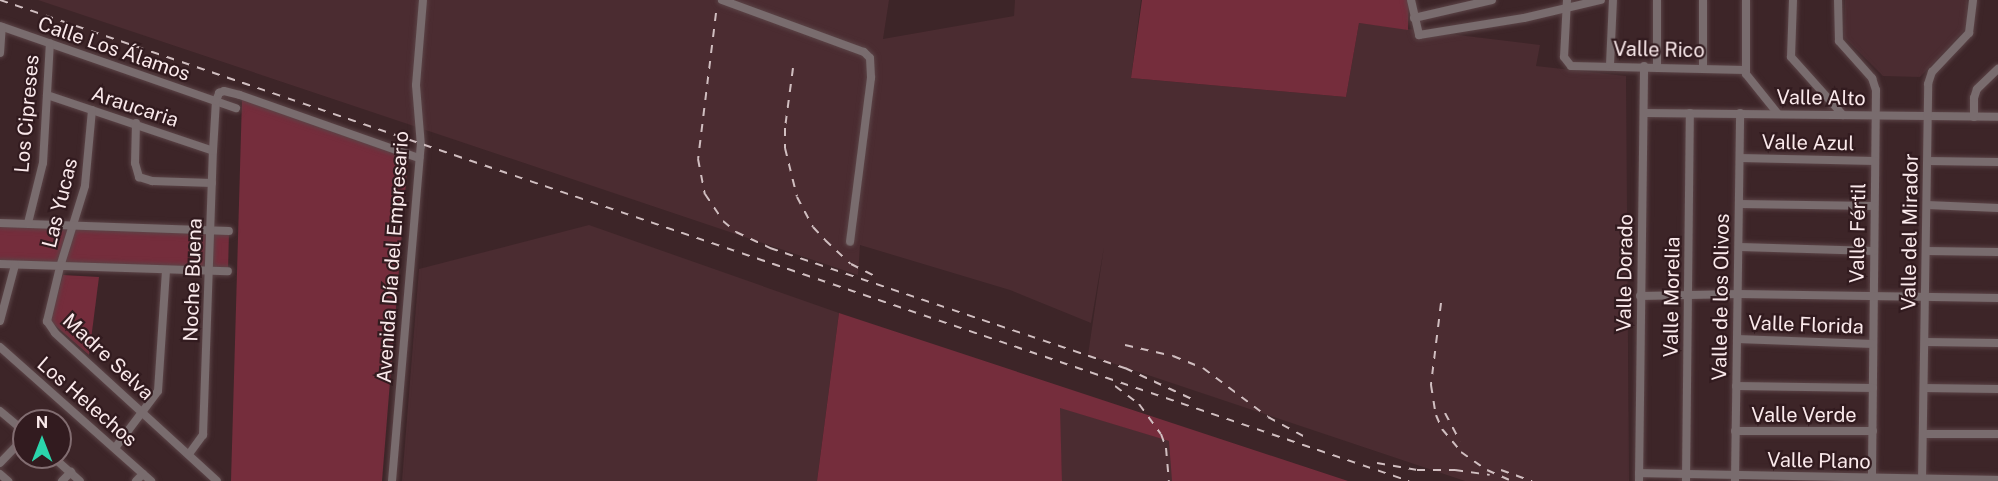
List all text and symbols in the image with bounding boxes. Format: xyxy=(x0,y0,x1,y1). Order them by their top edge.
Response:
street label: Calle Los Álamos xyxy=(35,12,193,86)
street label: Valle Rico xyxy=(1613,37,1705,63)
street label: Los Cipreses xyxy=(10,54,44,174)
street label: Araucaria xyxy=(89,82,181,132)
street label: Valle Alto xyxy=(1776,85,1866,111)
street label: Avenida Día del Empresario xyxy=(372,130,414,384)
street label: Valle Azul xyxy=(1761,130,1855,156)
street label: Valle del Mirador xyxy=(1897,153,1923,311)
street label: Las Yucas xyxy=(37,156,83,250)
street label: Valle Fértil xyxy=(1845,183,1871,283)
street label: Valle de los Olivos xyxy=(1708,213,1734,381)
street label: Valle Dorado xyxy=(1612,214,1638,332)
street label: Noche Buena xyxy=(179,218,207,342)
street label: Valle Morelia xyxy=(1659,236,1685,358)
street label: Madre Selva xyxy=(57,309,159,405)
street label: Valle Florida xyxy=(1748,311,1864,339)
street label: Los Helechos xyxy=(32,352,142,452)
street label: Valle Verde xyxy=(1751,403,1857,427)
north arrow xyxy=(12,409,72,469)
text: N xyxy=(36,413,48,432)
street label: Valle Plano xyxy=(1767,448,1871,474)

